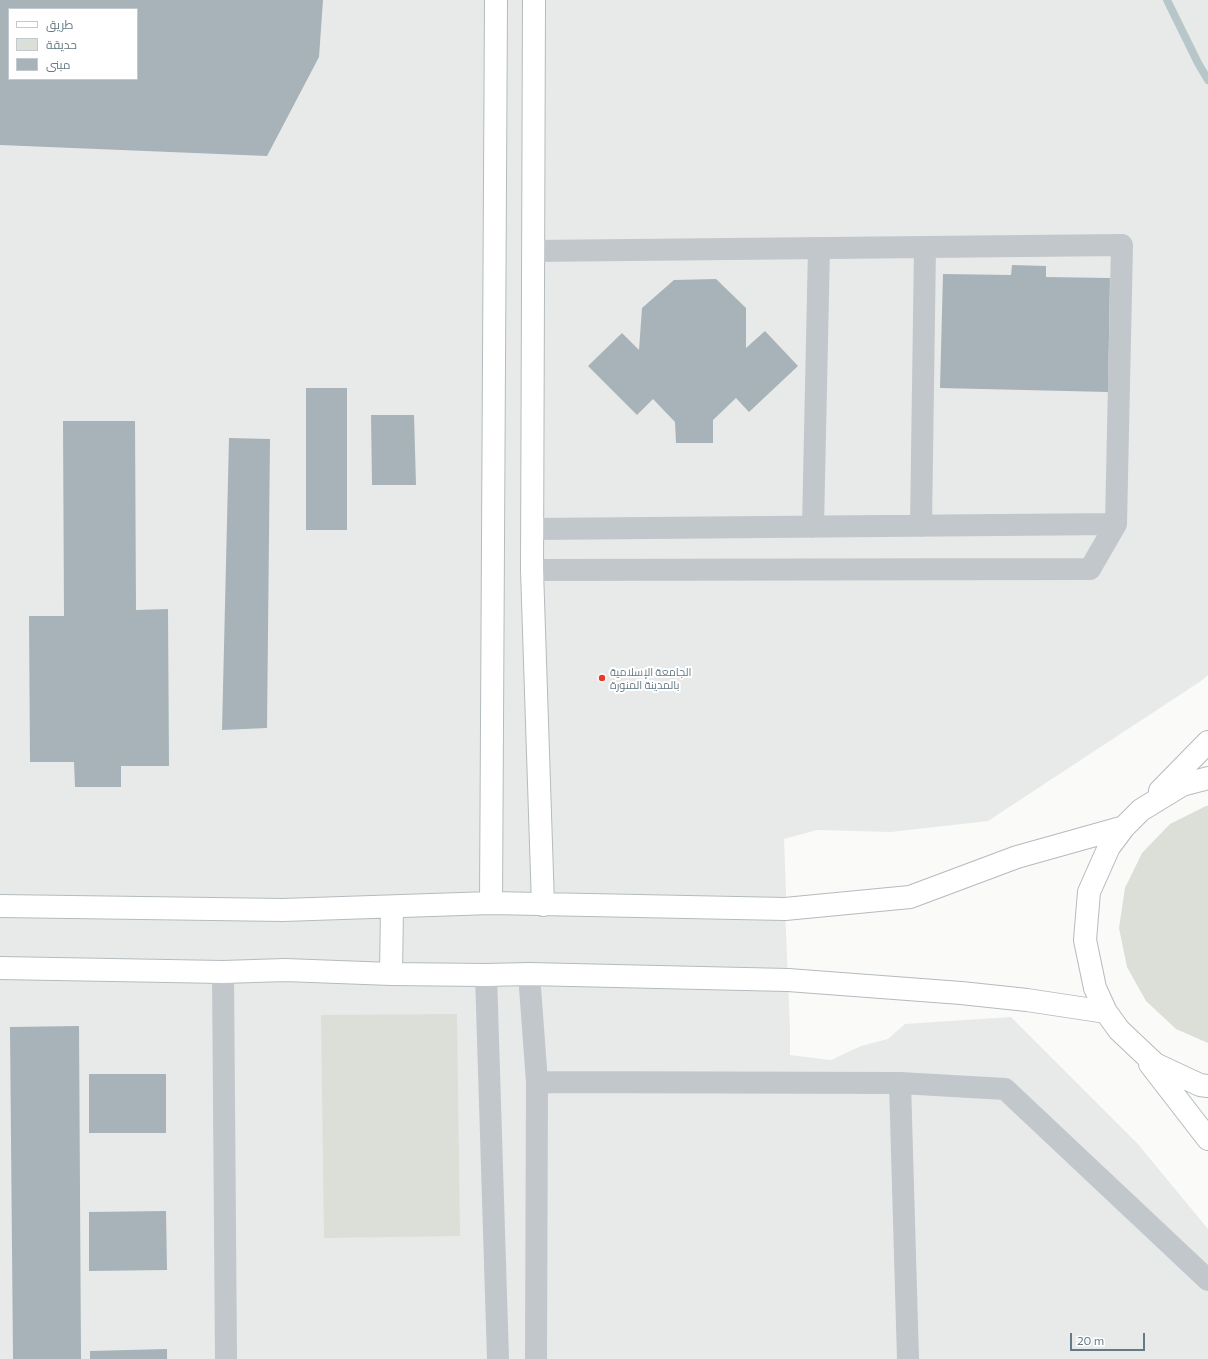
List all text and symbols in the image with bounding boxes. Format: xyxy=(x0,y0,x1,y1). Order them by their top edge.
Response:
legend xyxy=(8,8,138,80)
text: طريق xyxy=(46,17,73,31)
text: حديقة xyxy=(46,37,77,51)
text: مبنى xyxy=(46,57,71,71)
place label: الجامعة الإسلامية بالمدينة المنورة xyxy=(610,665,692,691)
marker: الجامعة الإسلامية بالمدينة المنورة xyxy=(597,673,607,683)
scale bar xyxy=(1072,1325,1147,1351)
text: 20 m xyxy=(1077,1333,1104,1347)

